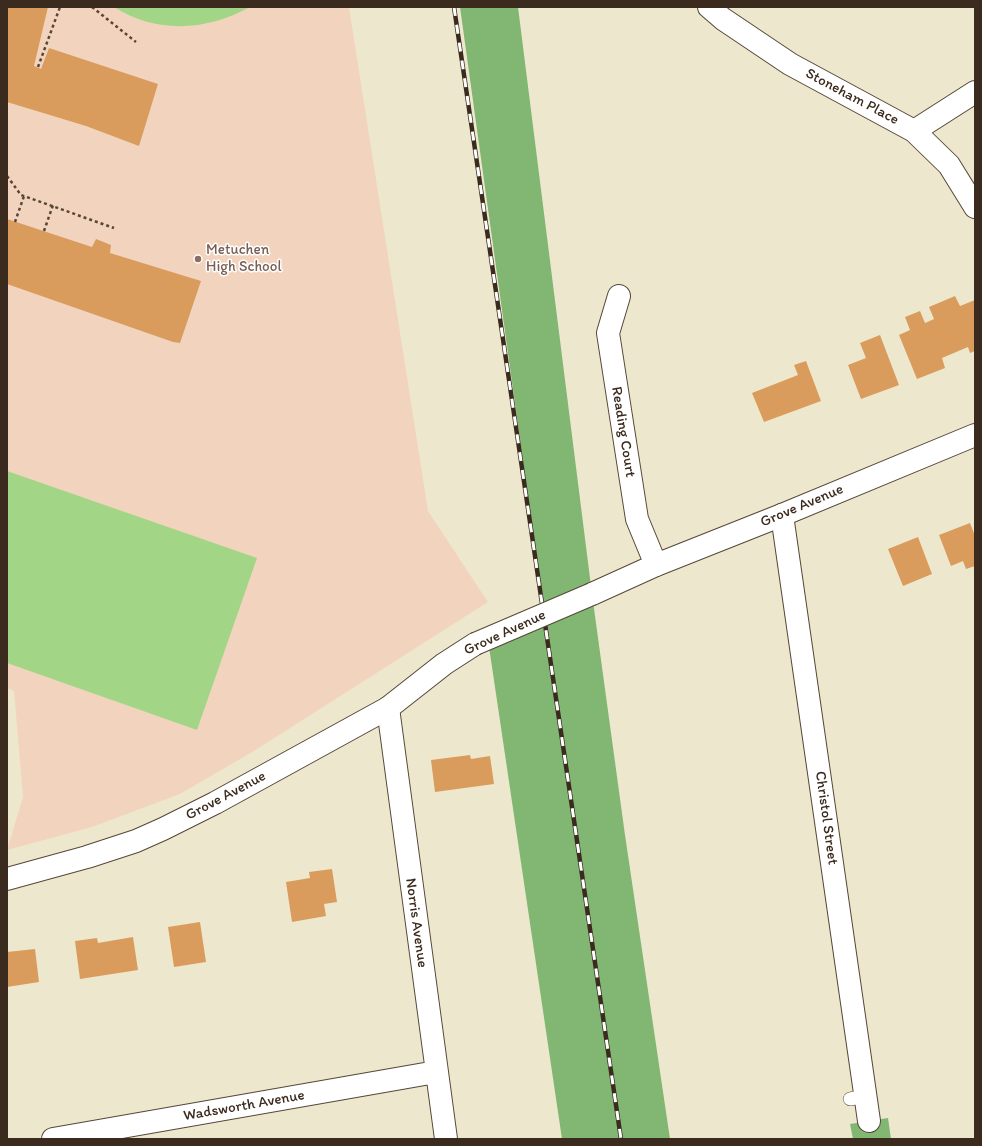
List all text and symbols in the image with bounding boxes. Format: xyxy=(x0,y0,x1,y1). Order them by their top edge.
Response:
street label: Stoneham Place xyxy=(802,65,902,129)
place label: Metuchen High School xyxy=(206,241,282,276)
marker: Metuchen High School xyxy=(193,254,203,264)
street label: Reading Court xyxy=(607,385,639,479)
street label: Grove Avenue xyxy=(758,480,846,532)
street label: Grove Avenue xyxy=(461,606,549,660)
street label: Grove Avenue xyxy=(183,767,269,825)
street label: Christol Street xyxy=(811,770,841,866)
street label: Norris Avenue xyxy=(401,877,431,969)
street label: Wadsworth Avenue xyxy=(182,1086,306,1126)

